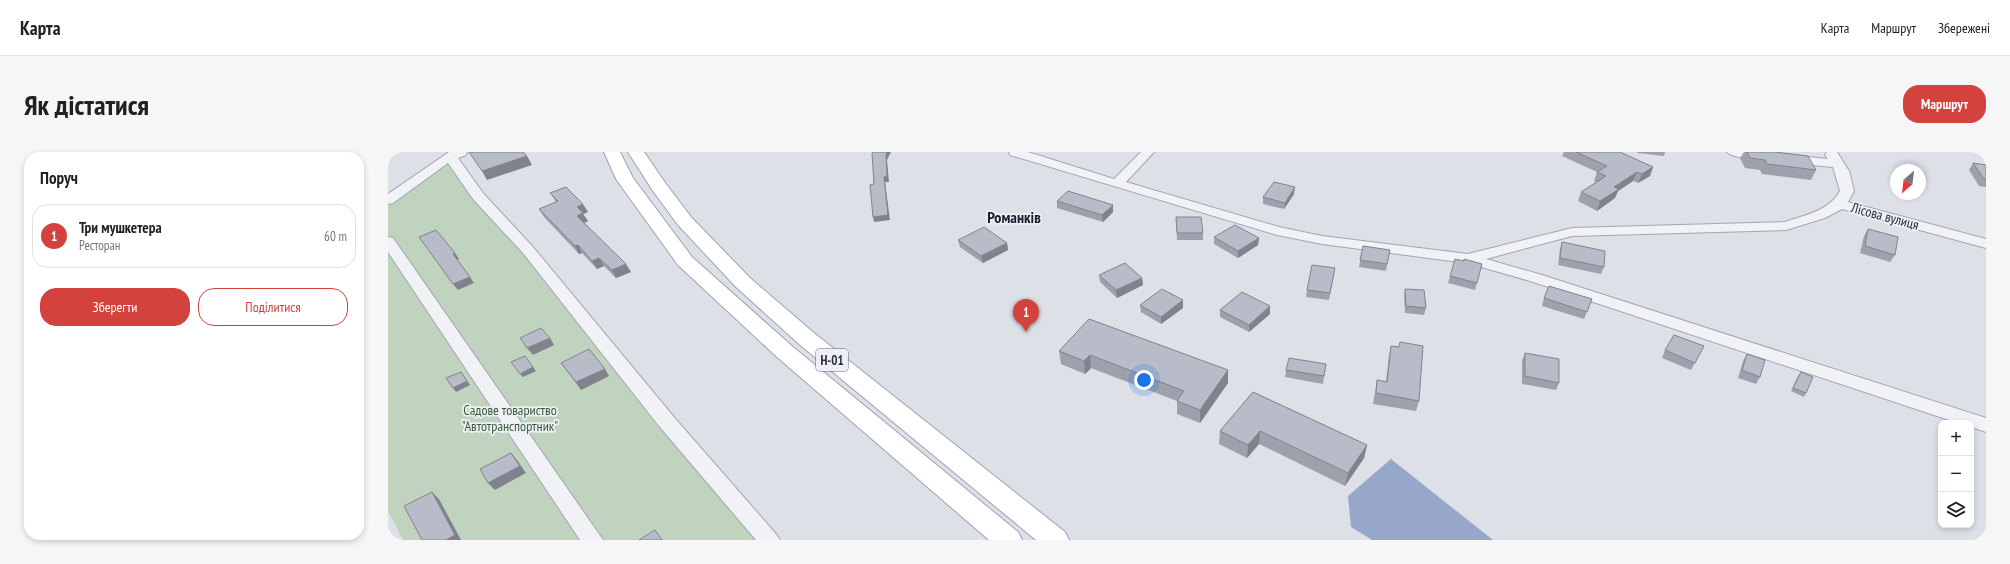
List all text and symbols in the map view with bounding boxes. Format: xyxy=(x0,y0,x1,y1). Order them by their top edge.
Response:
text: Карта xyxy=(20,16,61,40)
text: Карта xyxy=(1821,19,1849,37)
text: Маршрут xyxy=(1871,19,1916,37)
text: Збережені xyxy=(1938,19,1990,37)
button: Маршрут xyxy=(1903,85,1986,123)
text: Як дістатися xyxy=(24,86,149,123)
north arrow xyxy=(1890,164,1926,200)
text: Поруч xyxy=(40,167,78,189)
street label: Лісова вулиця xyxy=(1848,198,1921,234)
district label: Романків xyxy=(987,207,1041,227)
text: Три мушкетера xyxy=(79,218,162,237)
text: 1 xyxy=(51,228,57,245)
text: 60 m xyxy=(324,228,347,245)
text: Ресторан xyxy=(79,237,120,254)
button: Зберегти xyxy=(40,288,190,326)
button: Поділитися xyxy=(198,288,348,326)
pin: 1 xyxy=(1013,299,1039,332)
road number: Н-01 xyxy=(816,349,848,371)
your location xyxy=(1134,370,1154,390)
park label: Садове товариство "Автотранспортник" xyxy=(462,401,558,435)
map controls xyxy=(1938,420,1974,528)
button: + xyxy=(1938,420,1974,456)
button: − xyxy=(1938,456,1974,492)
button: layers xyxy=(1938,492,1974,528)

